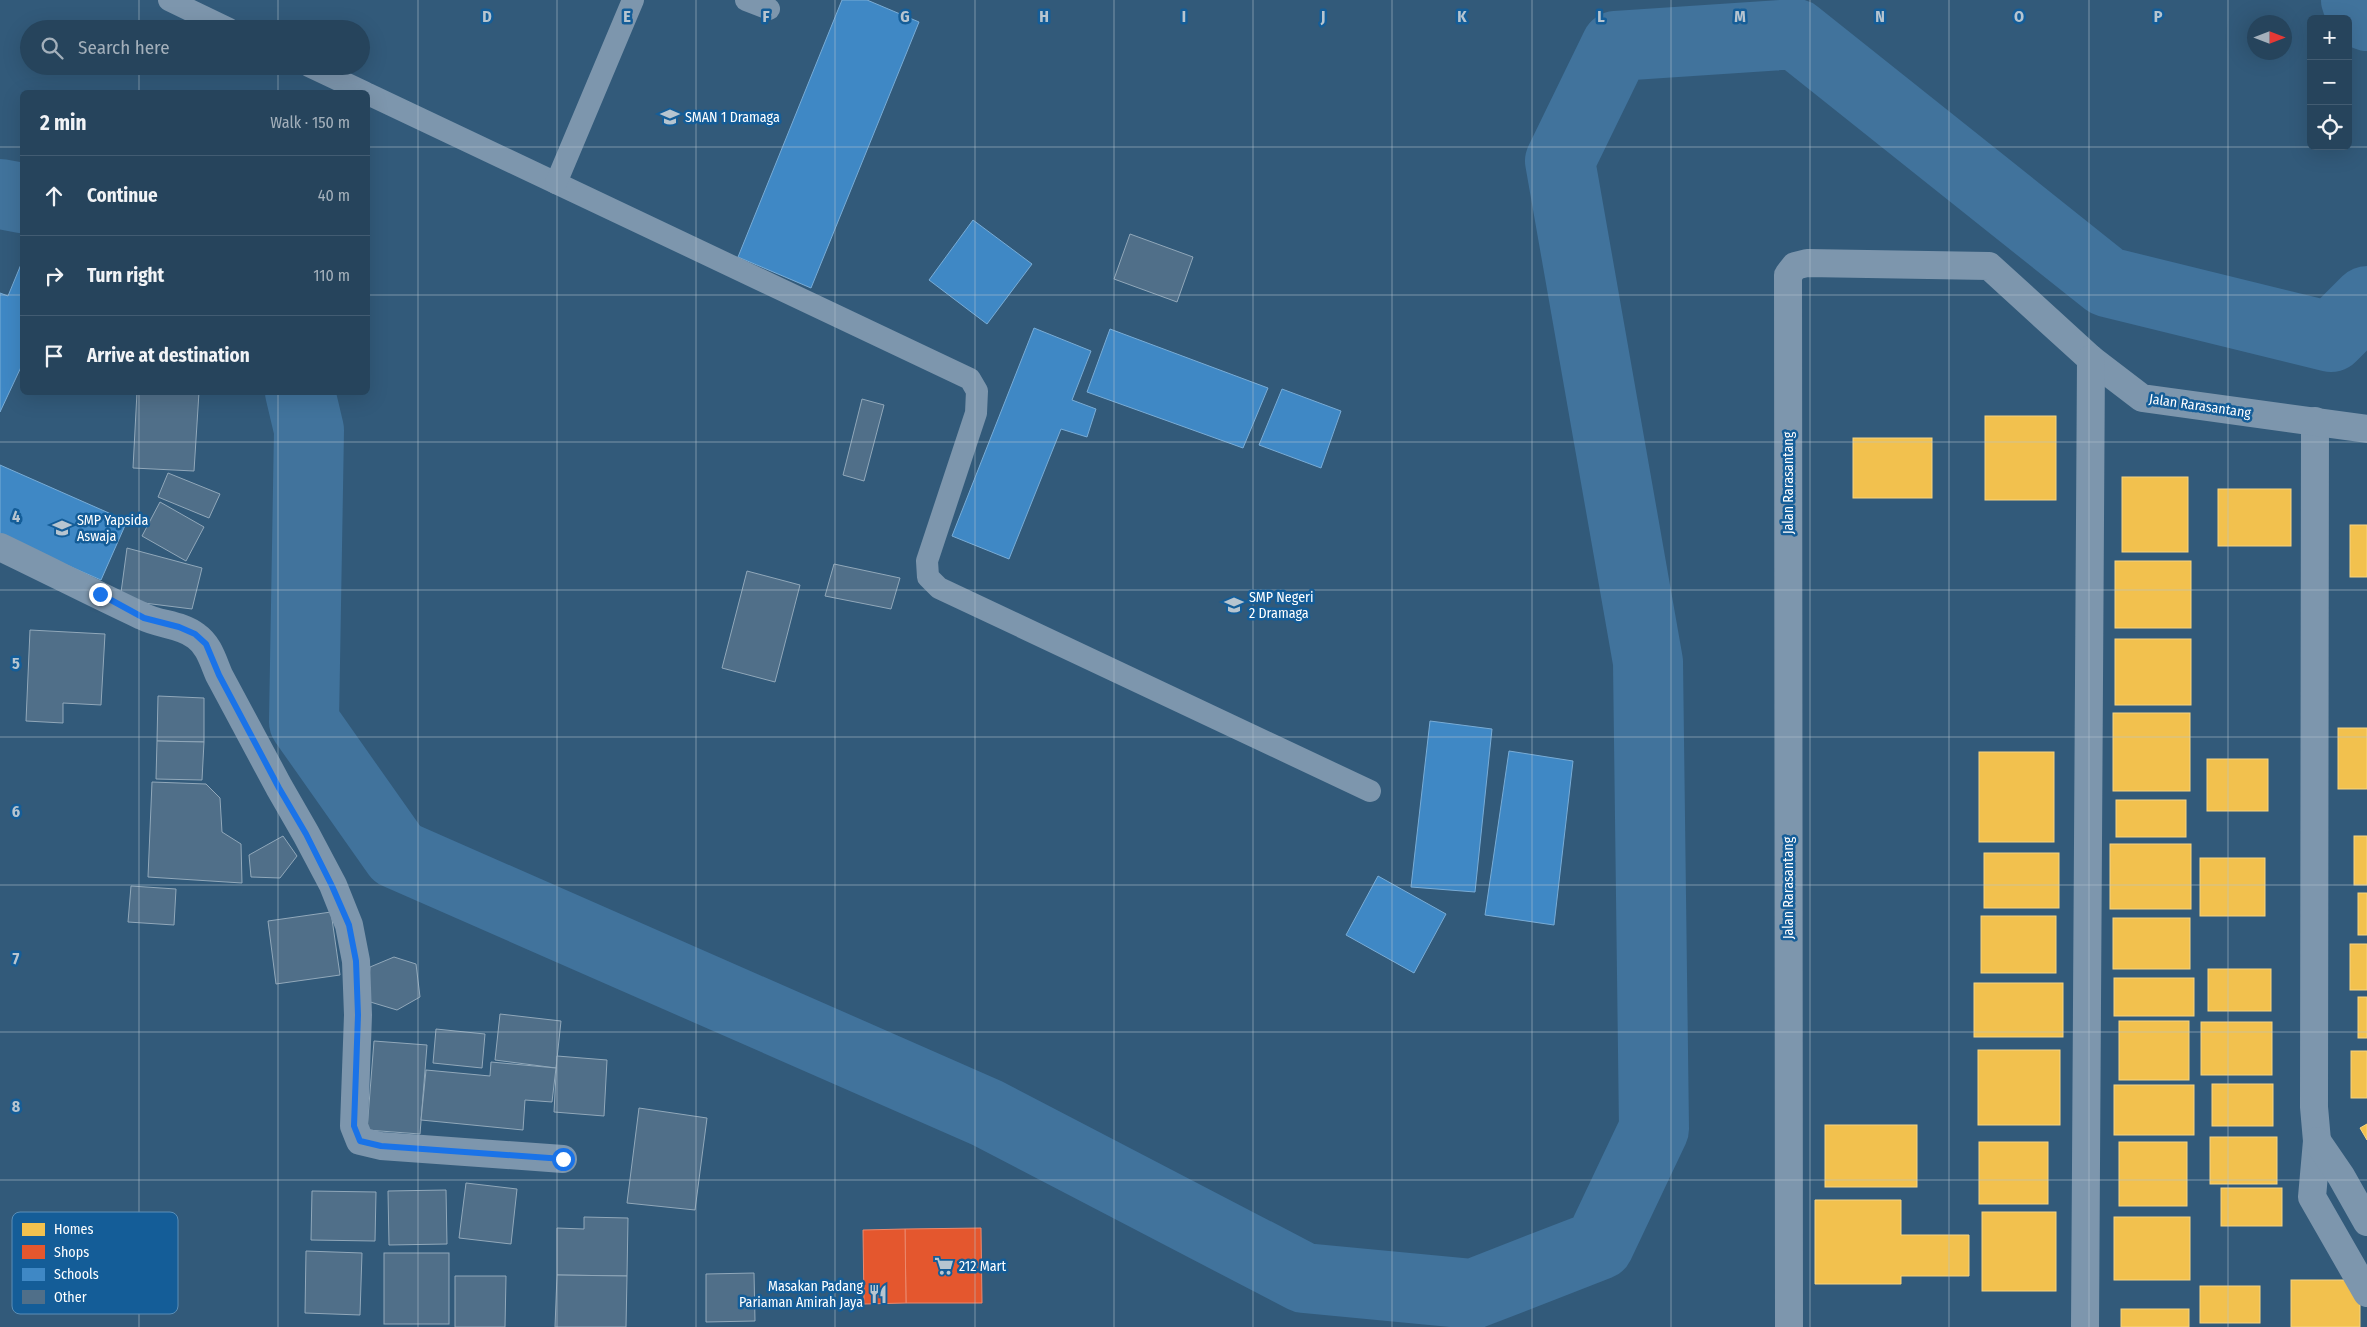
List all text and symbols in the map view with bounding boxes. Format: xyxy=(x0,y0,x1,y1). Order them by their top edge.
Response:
text: D xyxy=(482,7,492,26)
text: E xyxy=(623,7,631,26)
text: F xyxy=(762,7,770,26)
text: G xyxy=(900,7,910,26)
text: H xyxy=(1039,7,1049,26)
text: I xyxy=(1182,7,1186,26)
text: J xyxy=(1320,7,1325,26)
text: K xyxy=(1457,7,1467,26)
text: L xyxy=(1597,7,1605,26)
text: M xyxy=(1734,7,1746,26)
text: N xyxy=(1875,7,1885,26)
text: O xyxy=(2014,7,2024,26)
text: P xyxy=(2154,7,2163,26)
north arrow xyxy=(2247,15,2292,60)
map controls xyxy=(2307,15,2352,150)
button: + xyxy=(2307,15,2352,60)
search box xyxy=(20,20,370,75)
icon: search xyxy=(38,34,66,62)
text: Search here xyxy=(78,36,170,59)
button: − xyxy=(2307,60,2352,105)
button: locate xyxy=(2307,105,2352,150)
school or university icon: SMAN 1 Dramaga xyxy=(659,106,681,128)
place label: SMAN 1 Dramaga xyxy=(685,109,780,126)
text: 2 min xyxy=(40,110,87,136)
text: Walk · 150 m xyxy=(270,113,350,132)
icon: ahead xyxy=(40,182,68,210)
text: Continue xyxy=(87,184,158,207)
text: 40 m xyxy=(318,186,350,205)
icon: right xyxy=(40,262,68,290)
text: Turn right xyxy=(87,264,164,287)
text: 110 m xyxy=(313,266,350,285)
icon: arrive xyxy=(40,342,68,370)
text: Arrive at destination xyxy=(87,344,250,367)
street label: Jalan Rarasantang xyxy=(2148,390,2252,422)
street label: Jalan Rarasantang xyxy=(1780,431,1797,534)
text: 4 xyxy=(12,507,20,526)
place label: SMP Yapsida Aswaja xyxy=(77,512,149,545)
school or university icon: SMP Yapsida Aswaja xyxy=(51,517,73,539)
route end xyxy=(89,583,112,606)
place label: SMP Negeri 2 Dramaga xyxy=(1249,589,1313,622)
school or university icon: SMP Negeri 2 Dramaga xyxy=(1223,594,1245,616)
text: 5 xyxy=(12,654,20,673)
text: 6 xyxy=(12,802,20,821)
street label: Jalan Rarasantang xyxy=(1780,836,1797,939)
text: 7 xyxy=(13,949,20,968)
text: 8 xyxy=(12,1097,21,1116)
route start xyxy=(552,1148,575,1171)
legend xyxy=(12,1212,178,1314)
text: Homes xyxy=(54,1221,94,1238)
text: Shops xyxy=(54,1244,89,1261)
supermarket icon: 212 Mart xyxy=(933,1255,955,1277)
place label: 212 Mart xyxy=(959,1258,1006,1275)
text: Schools xyxy=(54,1266,99,1283)
place label: Masakan Padang Pariaman Amirah Jaya xyxy=(739,1278,863,1311)
restaurant icon: Masakan Padang Pariaman Amirah Jaya xyxy=(867,1283,889,1305)
text: Other xyxy=(54,1289,87,1306)

